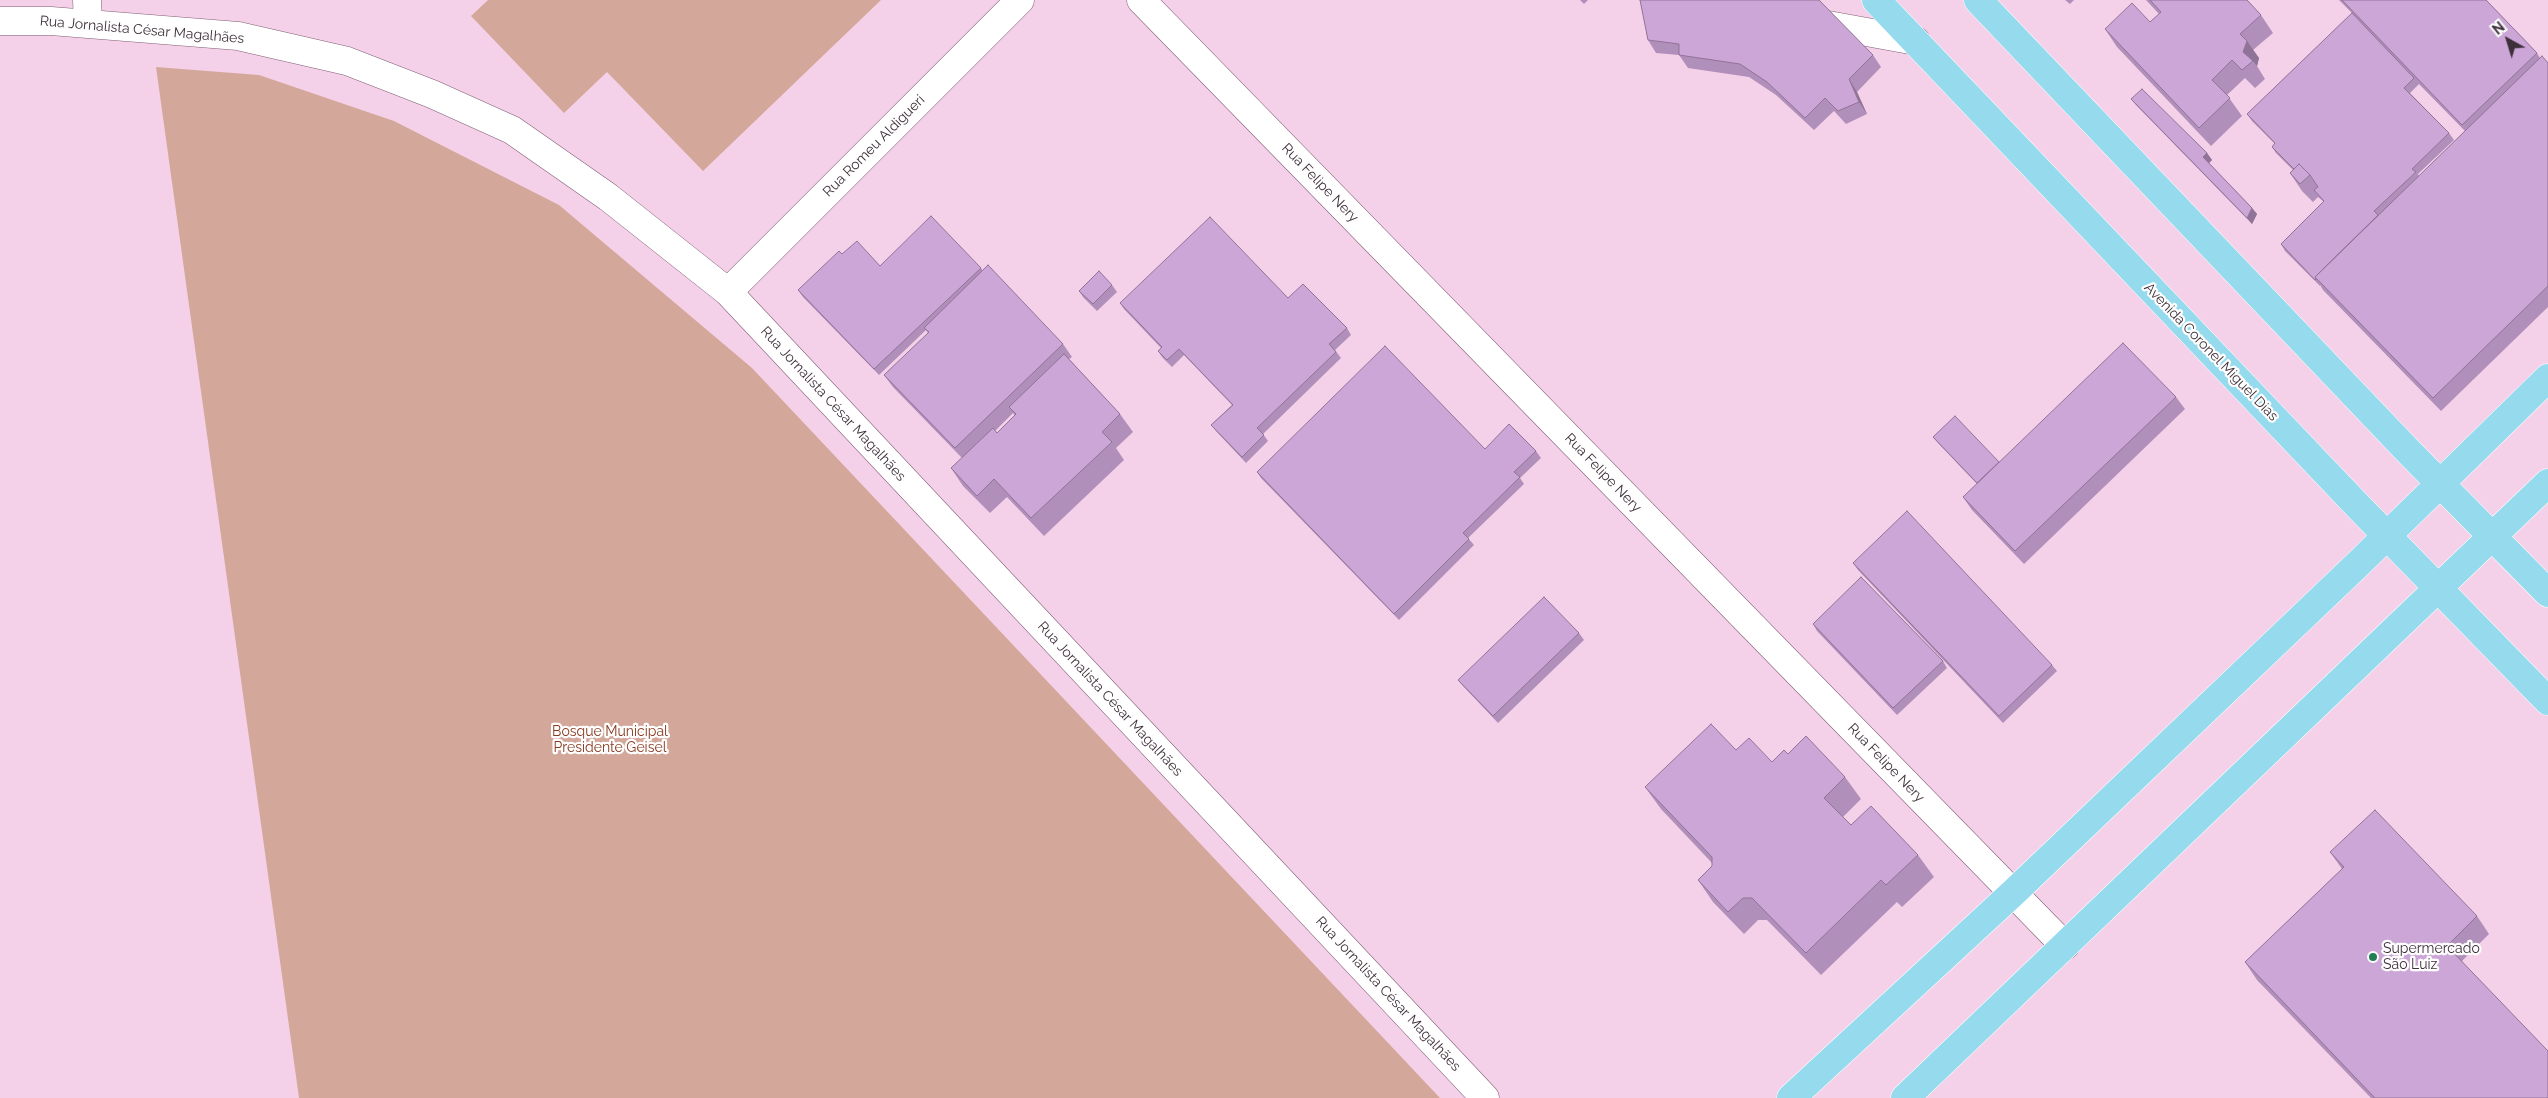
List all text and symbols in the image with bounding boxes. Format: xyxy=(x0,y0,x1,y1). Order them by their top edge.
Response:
street label: Rua Jornalista César Magalhães xyxy=(39,13,245,47)
north arrow xyxy=(2483,15,2533,65)
text: N xyxy=(2489,19,2508,38)
street label: Rua Romeu Aldigueri xyxy=(820,92,928,200)
street label: Rua Felipe Nery xyxy=(1278,140,1362,226)
street label: Avenida Coronel Miguel Dias xyxy=(2140,279,2282,425)
street label: Rua Jornalista César Magalhães xyxy=(757,323,909,485)
street label: Rua Felipe Nery xyxy=(1561,430,1645,516)
street label: Rua Jornalista César Magalhães xyxy=(1034,618,1186,780)
street label: Rua Felipe Nery xyxy=(1844,720,1928,806)
park label: Bosque Municipal Presidente Geisel xyxy=(552,724,668,756)
street label: Rua Jornalista César Magalhães xyxy=(1312,913,1464,1075)
place label: Supermercado São Luiz xyxy=(2383,941,2480,974)
marker: Supermercado São Luiz xyxy=(2367,951,2379,963)

